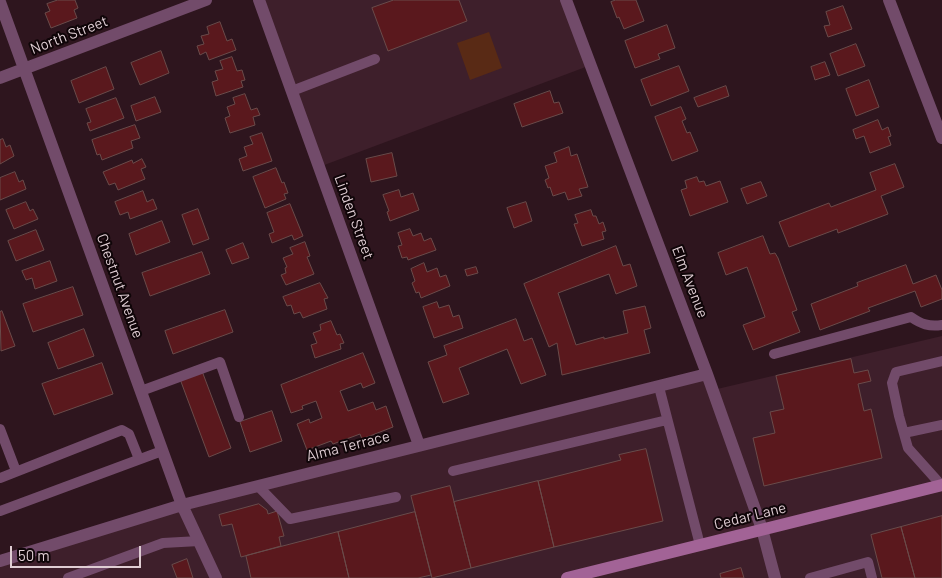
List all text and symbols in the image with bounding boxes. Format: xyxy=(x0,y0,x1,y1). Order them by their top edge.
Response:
street label: North Street xyxy=(28,12,110,58)
street label: Linden Street xyxy=(330,172,378,262)
street label: Chestnut Avenue xyxy=(93,231,147,341)
street label: Elm Avenue xyxy=(668,243,712,321)
street label: Alma Terrace xyxy=(304,427,392,465)
street label: Cedar Lane xyxy=(712,498,788,534)
scale bar xyxy=(12,536,144,568)
text: 50 m xyxy=(18,546,50,564)

